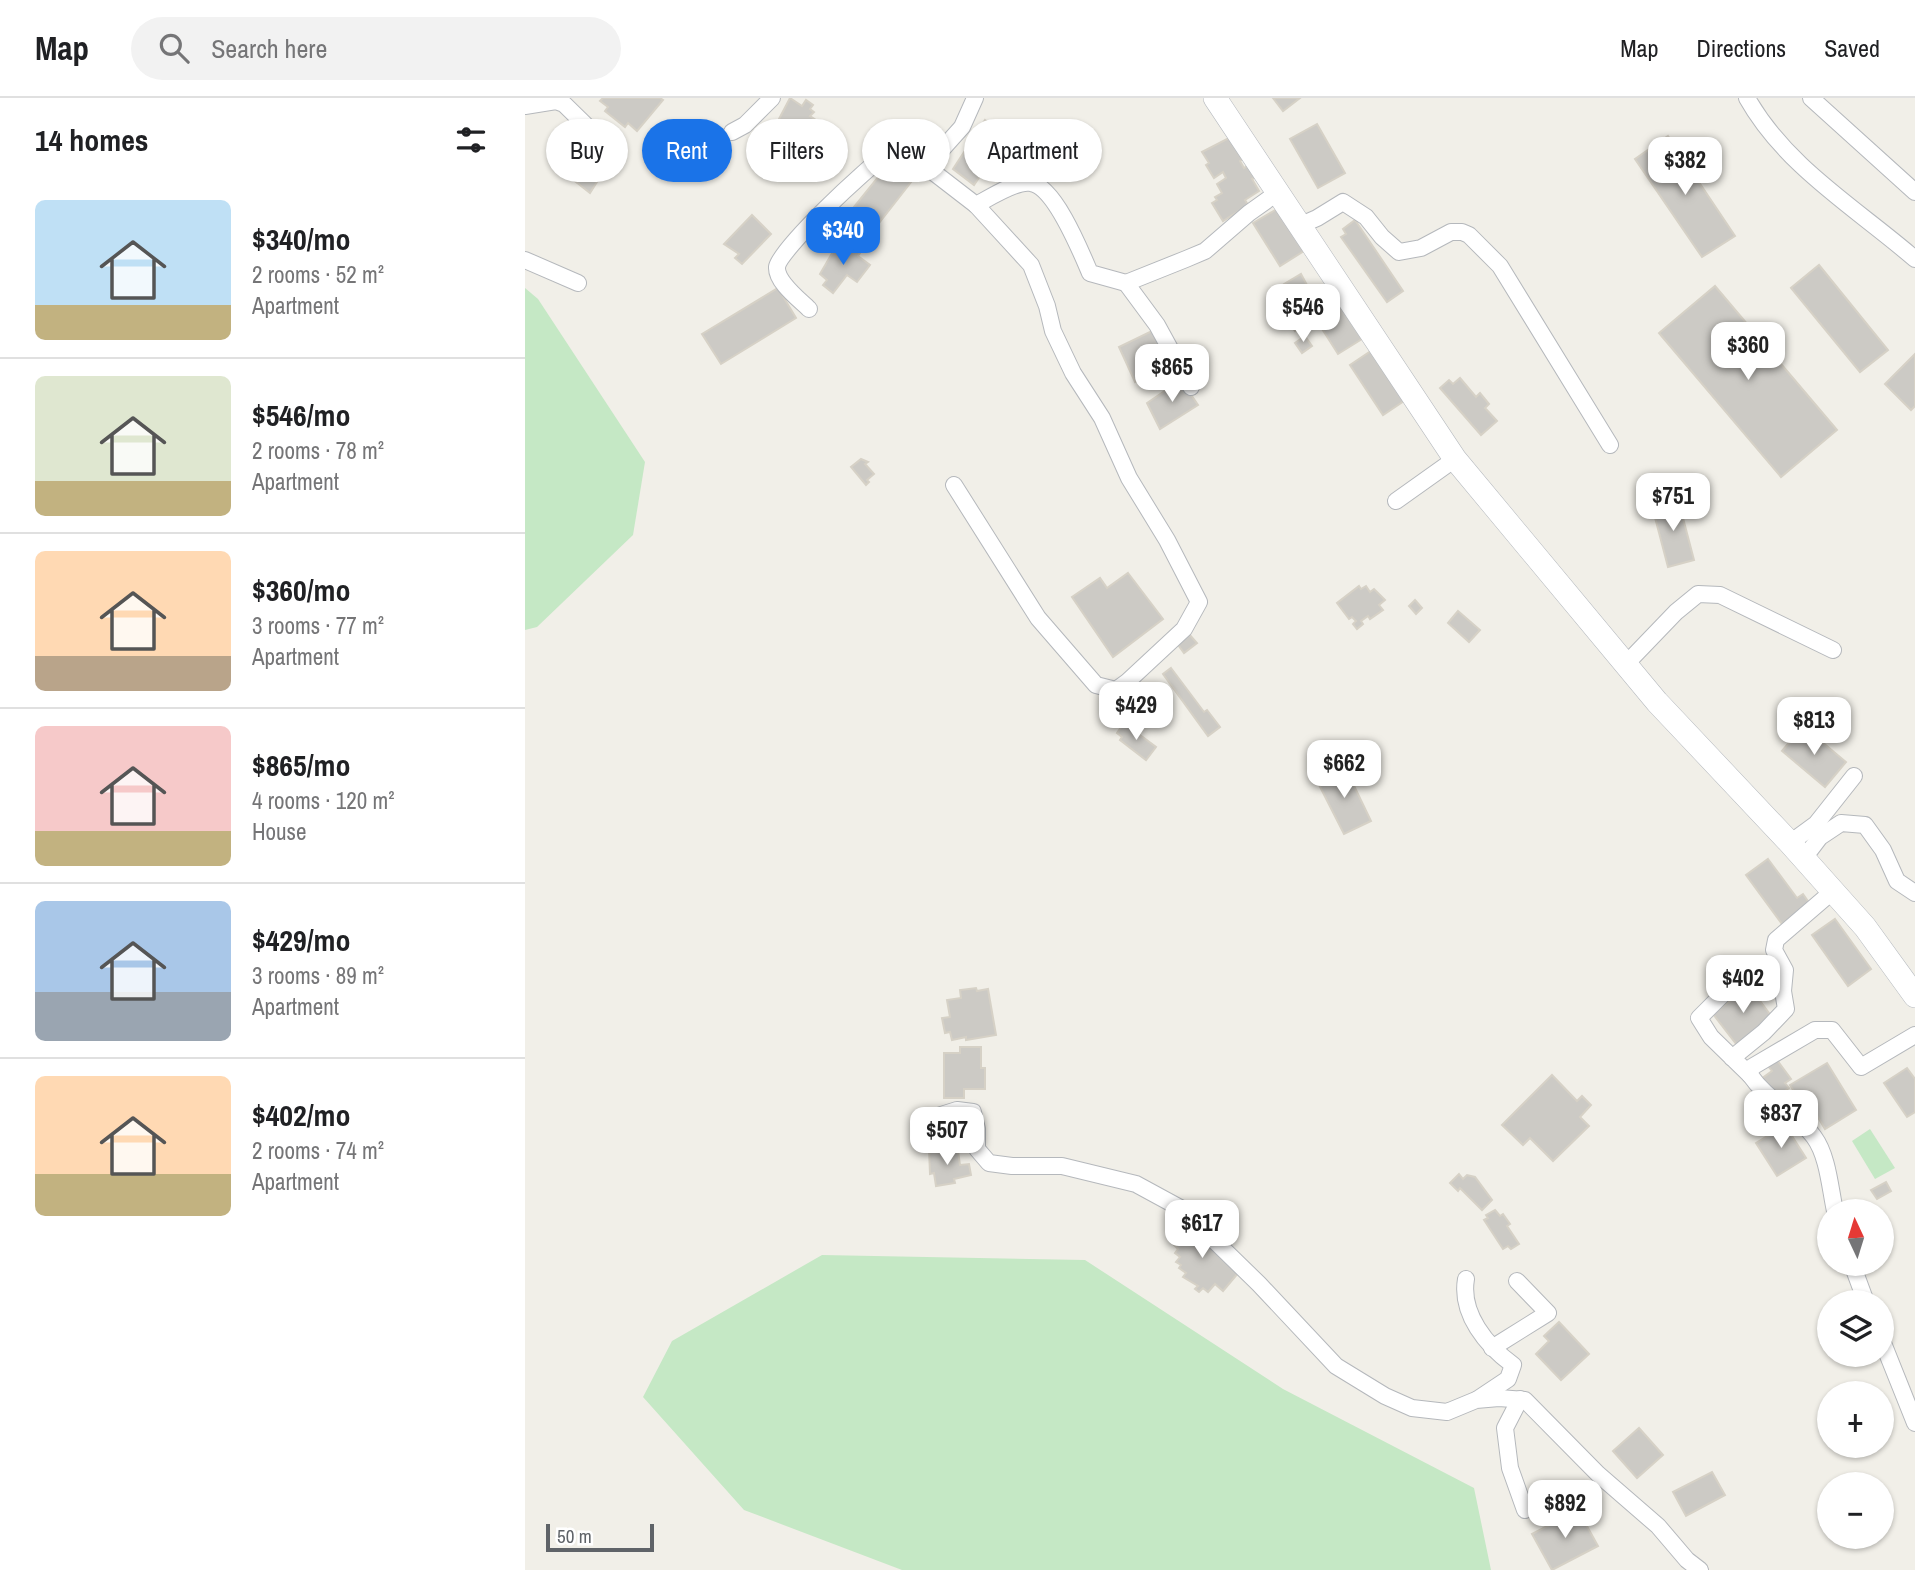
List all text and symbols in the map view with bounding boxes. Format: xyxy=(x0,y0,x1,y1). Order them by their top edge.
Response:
search box xyxy=(131,17,621,80)
text: Map xyxy=(35,26,89,70)
icon: search xyxy=(155,29,193,67)
text: Search here xyxy=(211,31,327,66)
text: Map xyxy=(1620,32,1658,64)
text: Directions xyxy=(1696,32,1786,64)
text: Saved xyxy=(1824,32,1880,64)
chip: Buy xyxy=(546,119,628,182)
chip: Rent xyxy=(642,119,732,182)
chip: Filters xyxy=(746,119,848,182)
chip: New xyxy=(862,119,950,182)
chip: Apartment xyxy=(964,119,1102,182)
text: 14 homes xyxy=(35,120,149,160)
icon: filters xyxy=(452,121,490,159)
pin: $382 xyxy=(1644,138,1726,197)
text: $382 xyxy=(1664,144,1706,175)
pin: $340 xyxy=(802,208,884,267)
text: $340 xyxy=(822,214,864,245)
text: $340/mo xyxy=(252,219,350,259)
icon: home xyxy=(91,228,175,312)
text: 2 rooms · 52 m² xyxy=(252,259,384,290)
pin: $546 xyxy=(1262,285,1344,344)
text: Apartment xyxy=(252,290,339,321)
text: $546 xyxy=(1282,291,1324,322)
pin: $360 xyxy=(1707,322,1789,382)
text: $360 xyxy=(1727,329,1769,360)
pin: $865 xyxy=(1131,344,1213,404)
text: $865 xyxy=(1151,351,1193,382)
text: $546/mo xyxy=(252,395,350,435)
icon: home xyxy=(91,404,175,488)
text: 2 rooms · 78 m² xyxy=(252,435,384,466)
text: Apartment xyxy=(252,466,339,497)
pin: $751 xyxy=(1632,474,1714,533)
text: $751 xyxy=(1652,480,1694,511)
text: $360/mo xyxy=(252,570,350,610)
icon: home xyxy=(91,579,175,663)
text: 3 rooms · 77 m² xyxy=(252,610,384,641)
text: Apartment xyxy=(252,641,339,672)
pin: $429 xyxy=(1095,682,1177,742)
text: $429 xyxy=(1115,689,1157,720)
pin: $813 xyxy=(1773,698,1855,757)
text: $813 xyxy=(1793,704,1835,735)
pin: $662 xyxy=(1303,740,1385,800)
text: $865/mo xyxy=(252,745,350,785)
text: $662 xyxy=(1323,747,1365,778)
icon: home xyxy=(91,754,175,838)
text: 4 rooms · 120 m² xyxy=(252,785,395,816)
text: House xyxy=(252,816,307,847)
text: $429/mo xyxy=(252,920,350,960)
icon: home xyxy=(91,929,175,1013)
pin: $402 xyxy=(1702,956,1784,1015)
text: 3 rooms · 89 m² xyxy=(252,960,384,991)
text: $402 xyxy=(1722,962,1764,993)
text: Apartment xyxy=(252,991,339,1022)
pin: $837 xyxy=(1740,1090,1822,1150)
text: $402/mo xyxy=(252,1095,350,1135)
text: $837 xyxy=(1760,1097,1802,1128)
icon: home xyxy=(91,1104,175,1188)
pin: $507 xyxy=(906,1108,988,1167)
text: $507 xyxy=(926,1114,968,1145)
text: 2 rooms · 74 m² xyxy=(252,1135,384,1166)
text: Apartment xyxy=(252,1166,339,1197)
north arrow xyxy=(1817,1199,1893,1276)
map controls xyxy=(1817,1199,1894,1549)
pin: $617 xyxy=(1161,1200,1243,1260)
text: $617 xyxy=(1181,1207,1223,1238)
button: layers xyxy=(1817,1290,1894,1367)
button: + xyxy=(1817,1381,1894,1458)
button: − xyxy=(1817,1472,1894,1549)
pin: $892 xyxy=(1524,1480,1606,1540)
text: $892 xyxy=(1544,1487,1586,1518)
scale bar xyxy=(546,1521,655,1553)
text: 50 m xyxy=(557,1523,592,1549)

